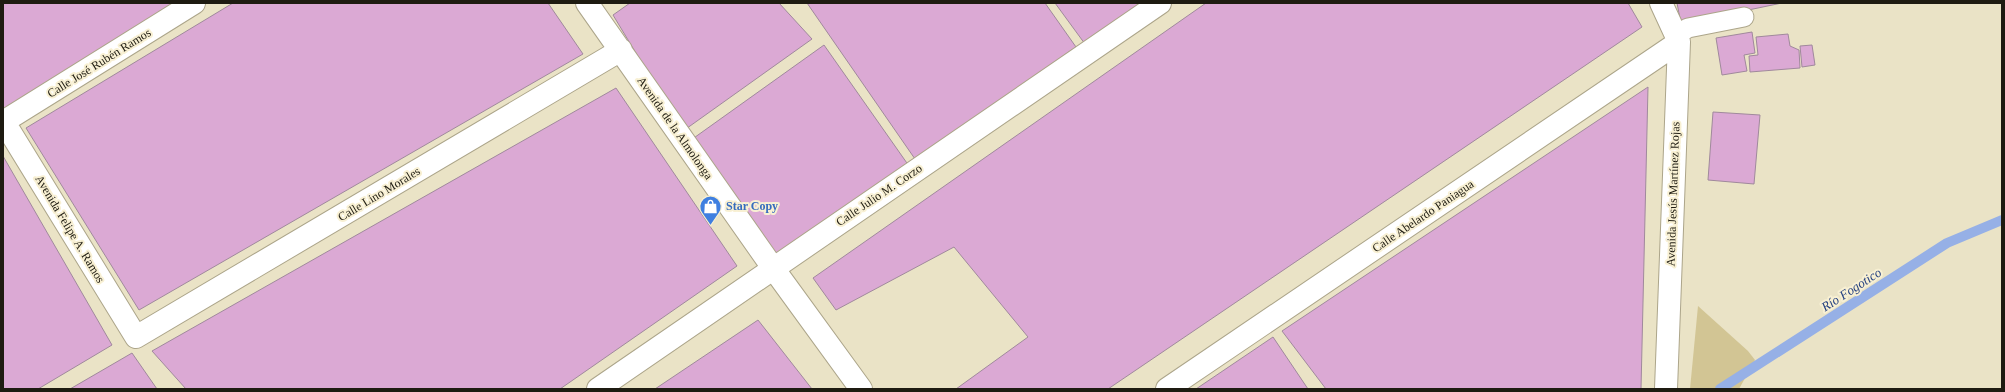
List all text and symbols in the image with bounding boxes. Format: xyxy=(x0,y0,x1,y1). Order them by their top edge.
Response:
street label: Calle José Rubén Ramos xyxy=(45,25,154,101)
street label: Avenida de la Almolonga xyxy=(634,74,716,183)
street label: Avenida Jesús Martínez Rojas xyxy=(1663,121,1683,267)
street label: Calle Julio M. Corzo xyxy=(833,161,925,229)
street label: Calle Lino Morales xyxy=(335,164,423,224)
street label: Avenida Felipe A. Ramos xyxy=(32,173,108,286)
street label: Calle Abelardo Paniagua xyxy=(1370,176,1477,255)
shop icon: Star Copy xyxy=(698,193,724,226)
place label: Star Copy xyxy=(726,199,778,213)
water label: Río Fogotico xyxy=(1818,264,1884,315)

